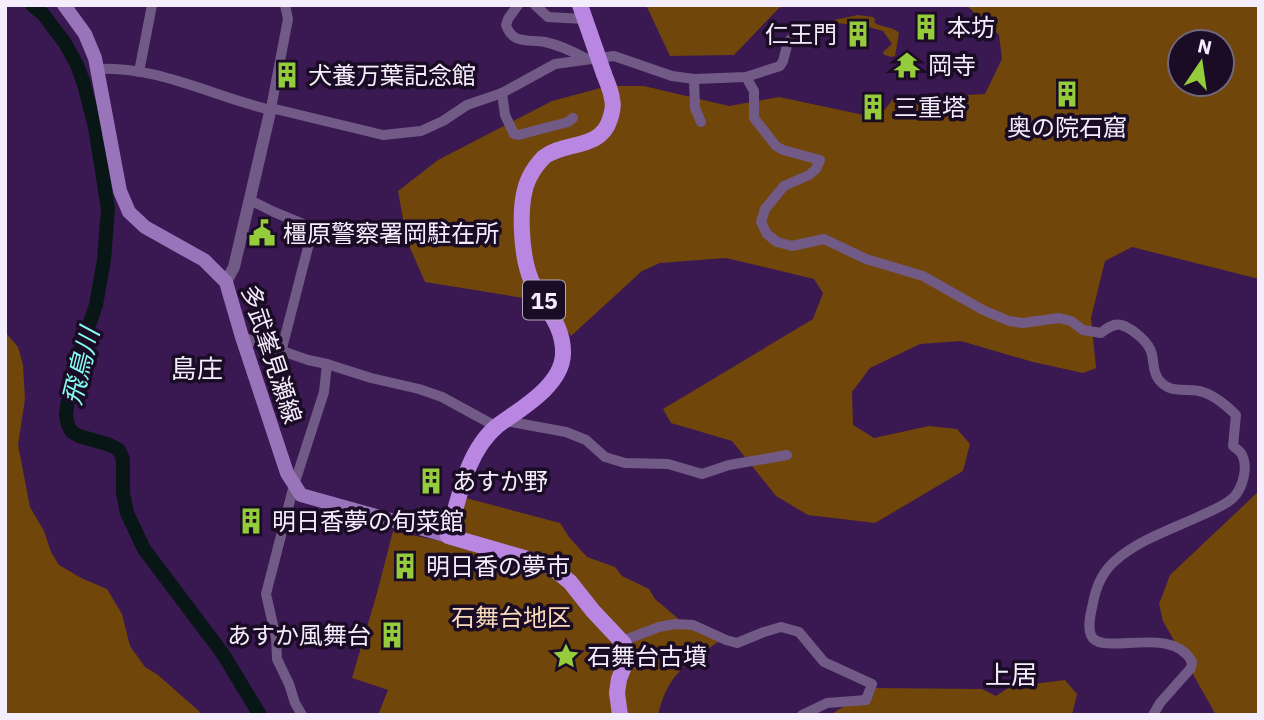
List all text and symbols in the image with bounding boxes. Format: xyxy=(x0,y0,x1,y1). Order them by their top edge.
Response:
place label: 本坊 xyxy=(947,11,995,43)
building icon: 本坊 xyxy=(911,12,941,42)
place label: 仁王門 xyxy=(765,18,837,50)
building icon: 仁王門 xyxy=(843,19,873,49)
north arrow xyxy=(1166,28,1236,98)
text: N xyxy=(1195,33,1214,60)
place label: 岡寺 xyxy=(928,49,976,81)
temple icon: 岡寺 xyxy=(892,50,922,80)
place label: 犬養万葉記念館 xyxy=(308,59,476,91)
building icon: 犬養万葉記念館 xyxy=(272,60,302,90)
building icon: 奥の院石窟 xyxy=(1052,79,1082,109)
place label: 三重塔 xyxy=(894,91,966,123)
building icon: 三重塔 xyxy=(858,92,888,122)
place label: 奥の院石窟 xyxy=(1007,111,1127,143)
place label: 橿原警察署岡駐在所 xyxy=(283,217,499,249)
public building icon: 橿原警察署岡駐在所 xyxy=(247,218,277,248)
road number: 15 xyxy=(523,280,565,320)
street label: 多武峯見瀬線 xyxy=(235,281,309,427)
water label: 飛鳥川 xyxy=(54,321,107,408)
district label: 島庄 xyxy=(171,351,223,385)
place label: あすか野 xyxy=(452,465,548,497)
building icon: あすか野 xyxy=(416,466,446,496)
place label: 明日香夢の旬菜館 xyxy=(272,505,464,537)
building icon: 明日香夢の旬菜館 xyxy=(236,506,266,536)
place label: 明日香の夢市 xyxy=(426,550,570,582)
building icon: 明日香の夢市 xyxy=(390,551,420,581)
park label: 石舞台地区 xyxy=(451,601,571,633)
place label: あすか風舞台 xyxy=(227,619,371,651)
building icon: あすか風舞台 xyxy=(377,620,407,650)
place label: 石舞台古墳 xyxy=(587,640,707,672)
place icon: 石舞台古墳 xyxy=(551,641,581,671)
district label: 上居 xyxy=(985,657,1037,691)

